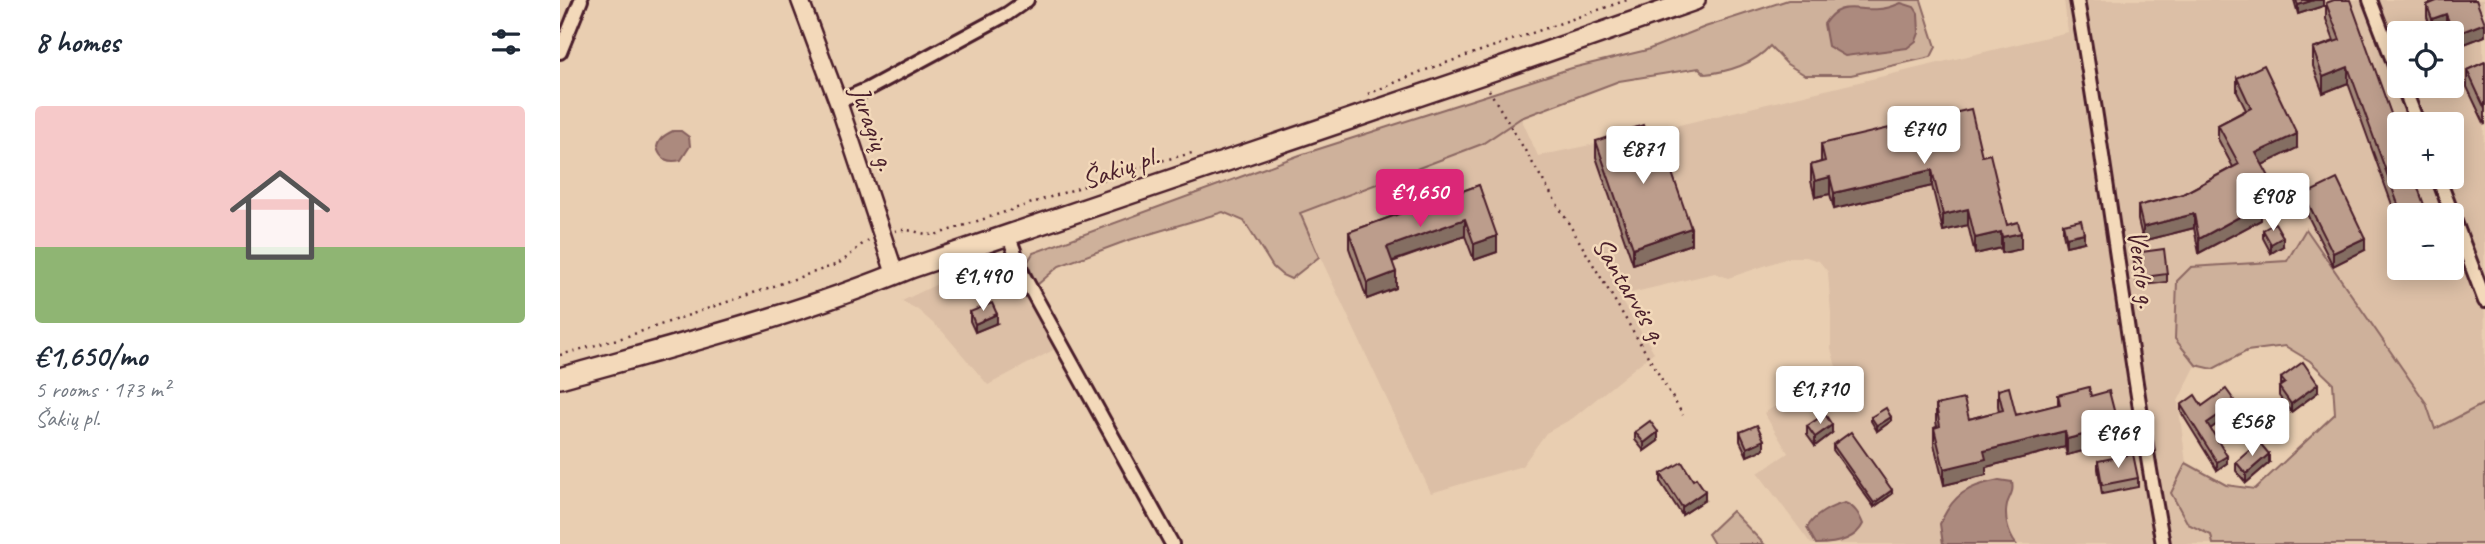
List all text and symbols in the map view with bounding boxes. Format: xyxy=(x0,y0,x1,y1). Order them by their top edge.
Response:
map controls xyxy=(2387,21,2464,280)
button: locate xyxy=(2387,21,2464,98)
text: 8 homes xyxy=(35,23,120,61)
icon: filters xyxy=(487,23,525,61)
street label: Juragių g. xyxy=(842,79,904,176)
pin: €740 xyxy=(1883,106,1965,166)
button: + xyxy=(2387,112,2464,189)
text: €740 xyxy=(1903,114,1945,143)
pin: €871 xyxy=(1602,127,1684,186)
text: €871 xyxy=(1622,134,1664,163)
street label: Šakių pl. xyxy=(1077,138,1164,197)
icon: home xyxy=(217,152,343,278)
pin: €1,650 xyxy=(1363,170,1477,229)
pin: €908 xyxy=(2232,174,2314,233)
text: €1,650 xyxy=(1392,177,1448,206)
text: €908 xyxy=(2252,181,2294,210)
button: − xyxy=(2387,203,2464,280)
street label: Verslo g. xyxy=(2120,228,2165,311)
street label: Santarvės g. xyxy=(1585,230,1676,351)
pin: €1,490 xyxy=(926,254,1040,313)
text: €1,490 xyxy=(955,261,1011,290)
text: €1,650/mo xyxy=(35,337,147,375)
pin: €1,710 xyxy=(1763,366,1877,426)
text: €1,710 xyxy=(1792,374,1848,403)
text: 5 rooms · 173 m² xyxy=(35,375,170,404)
pin: €568 xyxy=(2211,398,2293,458)
text: Šakių pl. xyxy=(35,404,100,433)
text: €568 xyxy=(2231,406,2273,435)
pin: €969 xyxy=(2077,410,2159,470)
text: €969 xyxy=(2097,418,2139,447)

